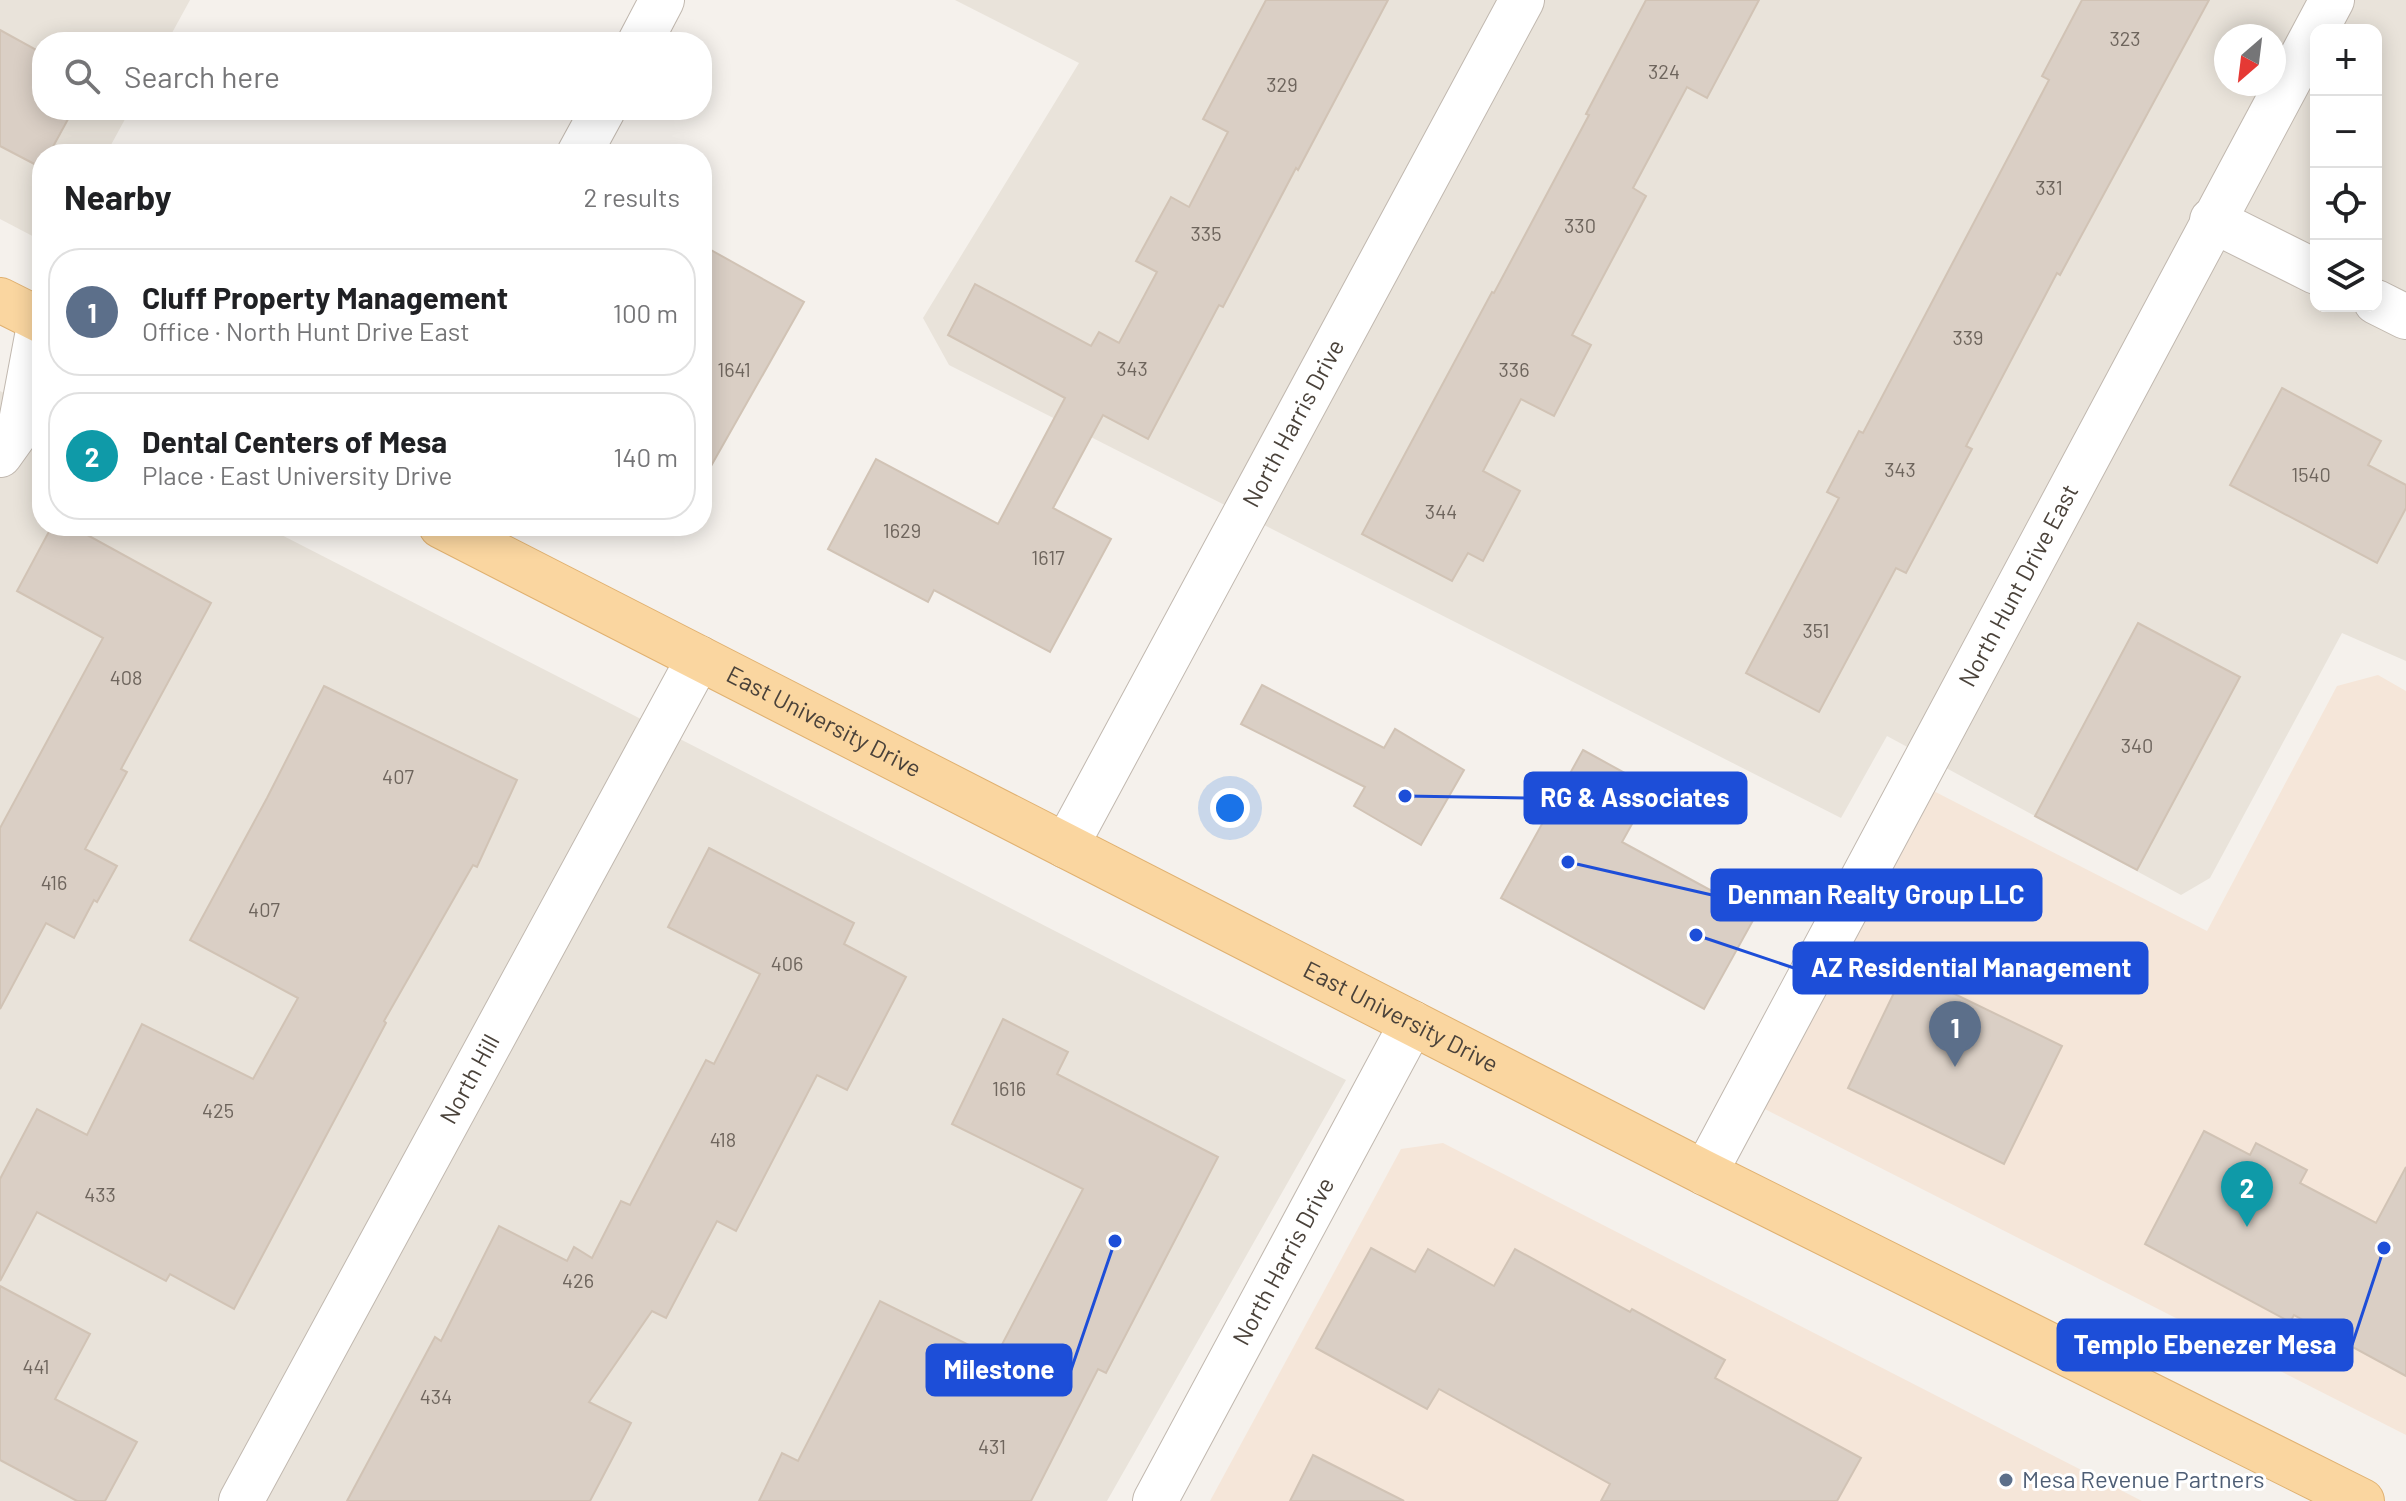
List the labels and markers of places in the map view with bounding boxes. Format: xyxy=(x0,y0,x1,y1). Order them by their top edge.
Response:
callout: RG & Associates xyxy=(1525,773,1746,823)
callout: Denman Realty Group LLC xyxy=(1712,870,2041,920)
callout: AZ Residential Management xyxy=(1794,943,2147,993)
pin: 1 xyxy=(1929,1001,1981,1067)
pin: 2 xyxy=(2221,1161,2273,1227)
callout: Templo Ebenezer Mesa xyxy=(2058,1320,2352,1370)
callout: Milestone xyxy=(927,1345,1071,1395)
place label: Mesa Revenue Partners xyxy=(2022,1464,2265,1493)
marker: Mesa Revenue Partners xyxy=(1997,1471,2015,1489)

